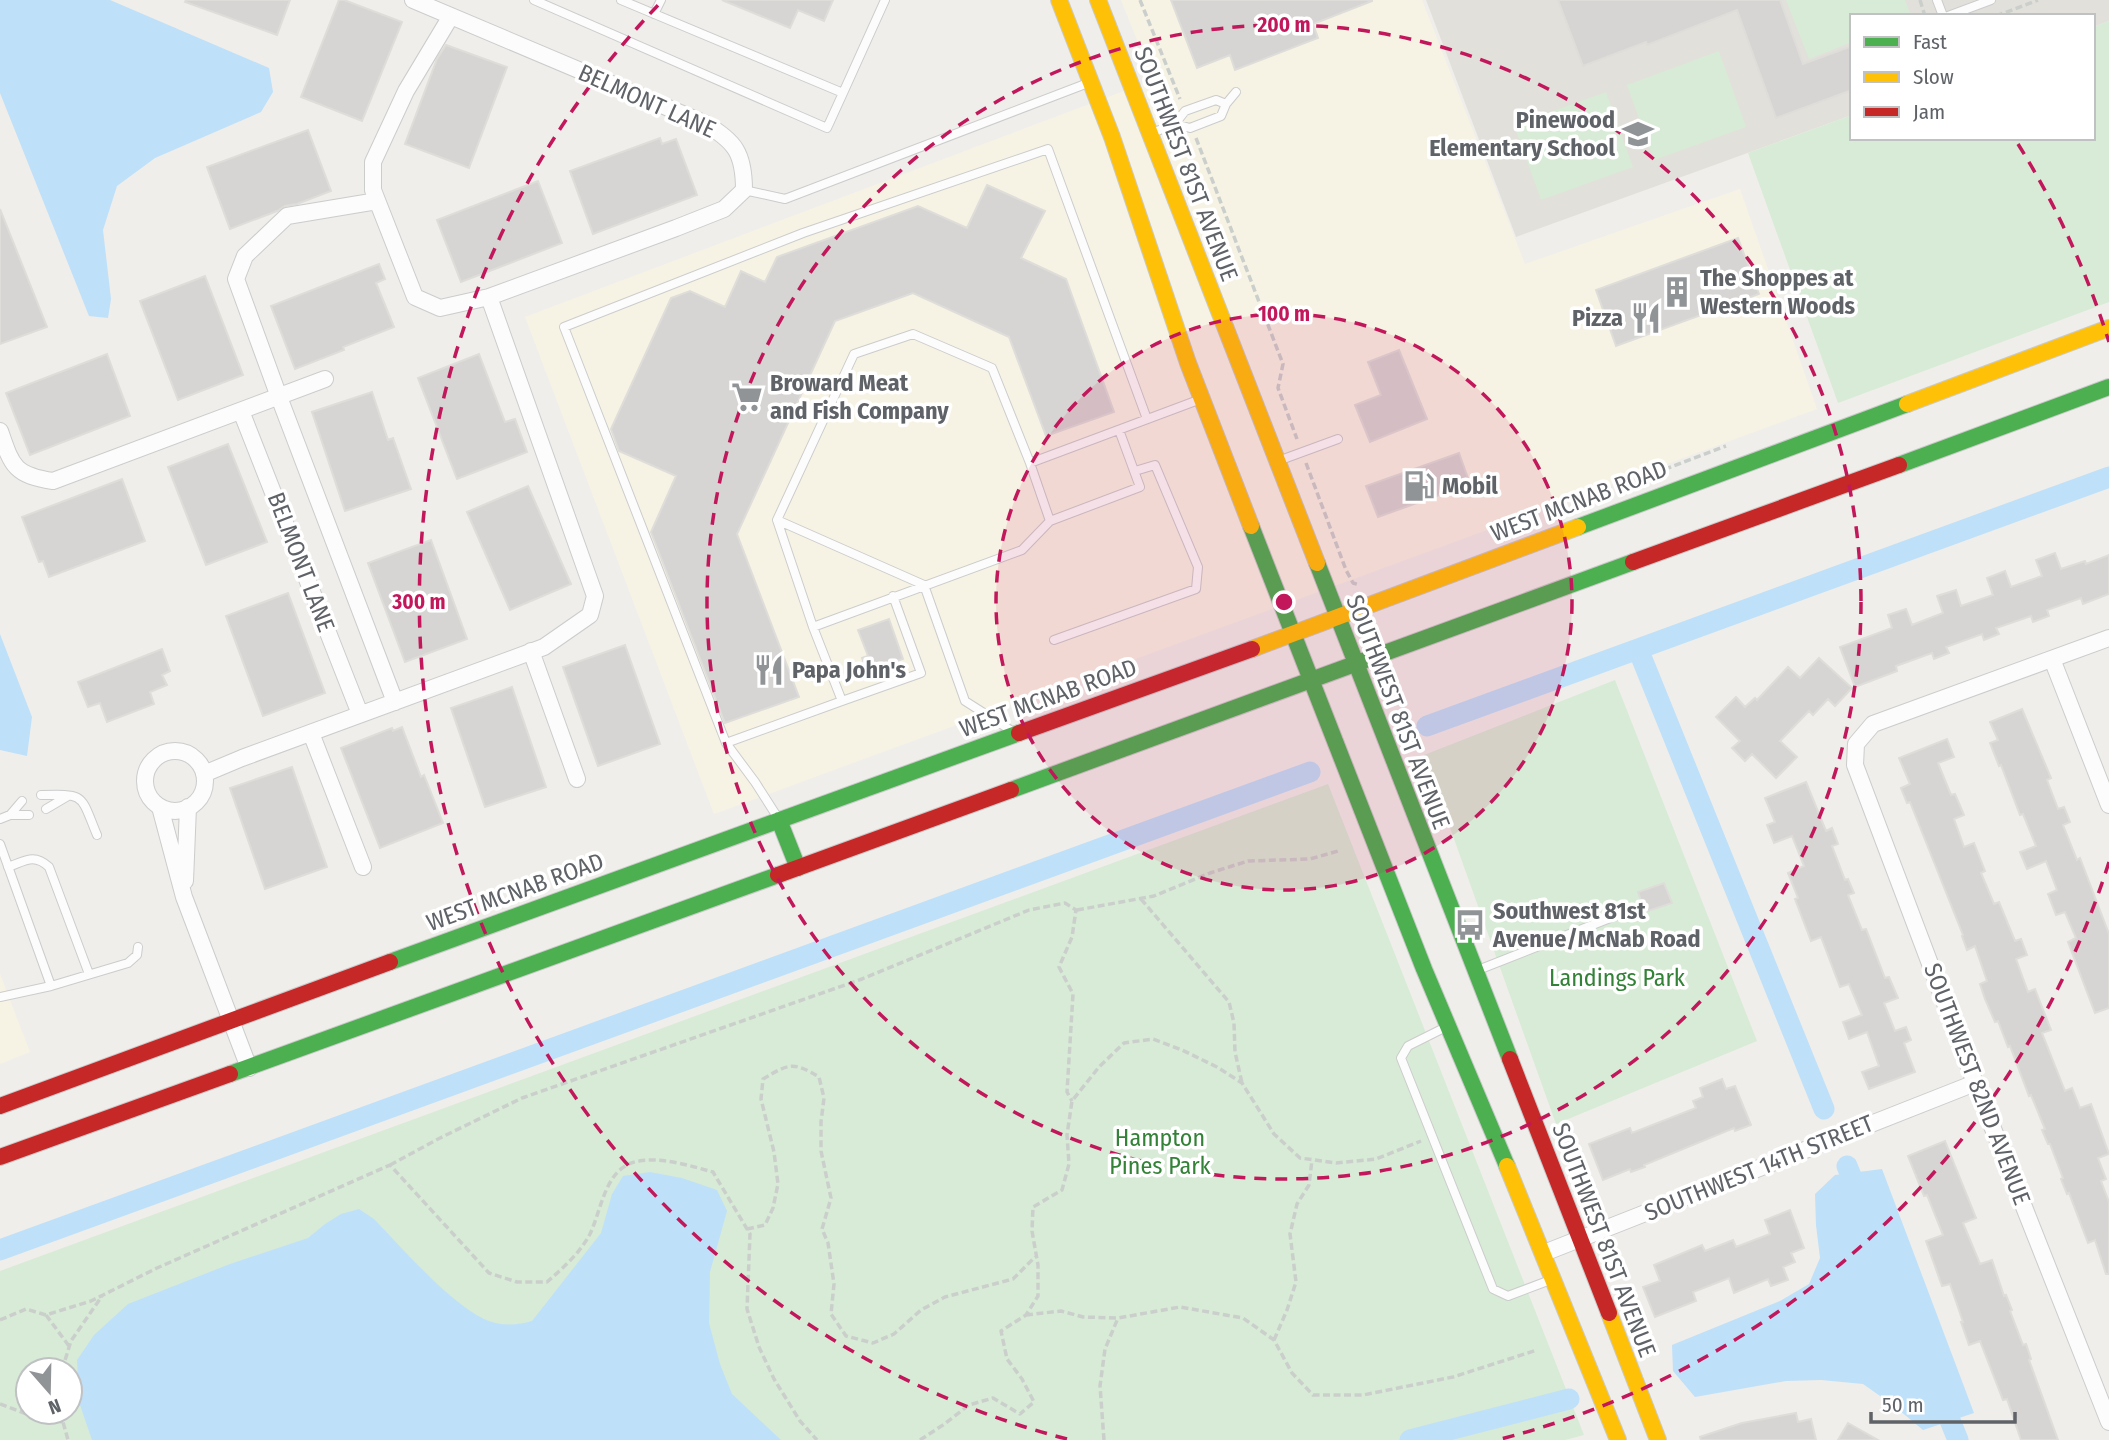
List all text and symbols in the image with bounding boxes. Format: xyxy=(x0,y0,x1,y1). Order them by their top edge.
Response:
text: 200 m xyxy=(1256,12,1311,38)
legend xyxy=(1850,14,2095,140)
text: Fast xyxy=(1913,29,1947,55)
street label: SOUTHWEST 81ST AVENUE xyxy=(1128,43,1244,285)
street label: BELMONT LANE xyxy=(574,58,720,144)
text: Slow xyxy=(1913,64,1954,90)
text: Jam xyxy=(1913,99,1945,125)
place label: Pinewood Elementary School xyxy=(1429,106,1615,162)
school or university icon: Pinewood Elementary School xyxy=(1621,117,1655,151)
place label: The Shoppes at Western Woods xyxy=(1700,264,1856,320)
building icon: The Shoppes at Western Woods xyxy=(1660,275,1694,309)
text: 100 m xyxy=(1258,301,1310,327)
restaurant icon: Pizza xyxy=(1629,301,1663,335)
place label: Pizza xyxy=(1572,304,1623,332)
place label: Broward Meat and Fish Company xyxy=(770,369,949,425)
supermarket icon: Broward Meat and Fish Company xyxy=(730,380,764,414)
street label: WEST MCNAB ROAD xyxy=(1487,455,1671,547)
fuel station icon: Mobil xyxy=(1402,469,1436,503)
place label: Mobil xyxy=(1442,472,1498,500)
street label: BELMONT LANE xyxy=(262,488,340,636)
text: 300 m xyxy=(391,589,446,615)
centre of rings xyxy=(1272,590,1296,614)
street label: SOUTHWEST 81ST AVENUE xyxy=(1340,591,1456,833)
restaurant icon: Papa John's xyxy=(752,653,786,687)
street label: WEST MCNAB ROAD xyxy=(956,653,1140,743)
place label: Papa John's xyxy=(792,656,906,684)
street label: WEST MCNAB ROAD xyxy=(423,847,607,937)
place label: Southwest 81st Avenue/McNab Road xyxy=(1492,897,1701,953)
bus stop icon: Southwest 81st Avenue/McNab Road xyxy=(1453,908,1487,942)
street label: SOUTHWEST 82ND AVENUE xyxy=(1918,959,2036,1209)
park label: Landings Park xyxy=(1549,964,1686,992)
street label: SOUTHWEST 14TH STREET xyxy=(1641,1109,1877,1227)
street label: SOUTHWEST 81ST AVENUE xyxy=(1546,1119,1662,1361)
park label: Hampton Pines Park xyxy=(1109,1124,1212,1180)
north arrow xyxy=(14,1356,84,1426)
scale bar xyxy=(1871,1380,2014,1424)
text: 50 m xyxy=(1882,1392,1924,1418)
text: N xyxy=(45,1394,64,1419)

